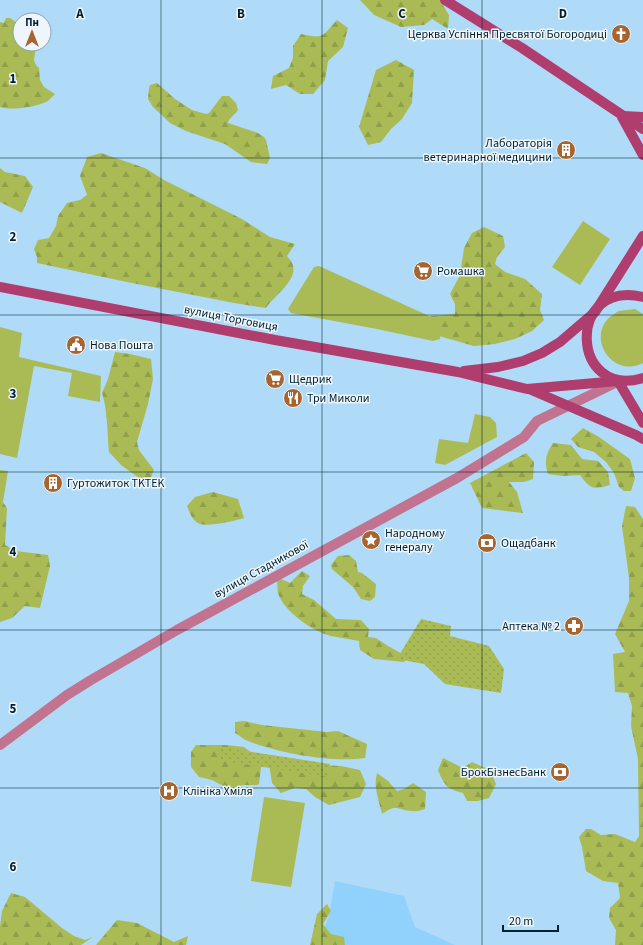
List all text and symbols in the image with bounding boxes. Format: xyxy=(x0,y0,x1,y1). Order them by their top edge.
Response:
text: A xyxy=(75,5,84,23)
text: B xyxy=(237,5,245,23)
text: C xyxy=(398,5,406,23)
text: D xyxy=(559,5,567,23)
north arrow xyxy=(12,12,52,52)
text: Пн xyxy=(25,15,39,30)
church icon: Церква Успіння Пресвятої Богородиці xyxy=(610,23,632,45)
place label: Церква Успіння Пресвятої Богородиці xyxy=(408,26,607,43)
text: 1 xyxy=(10,70,17,88)
place label: Лабораторія ветеринарної медицини xyxy=(424,135,552,166)
building icon: Лабораторія ветеринарної медицини xyxy=(555,139,577,161)
text: 2 xyxy=(10,228,17,246)
supermarket icon: Ромашка xyxy=(412,260,434,282)
place label: Ромашка xyxy=(437,263,485,280)
street label: вулиця Торговиця xyxy=(182,301,279,336)
public building icon: Нова Пошта xyxy=(65,334,87,356)
place label: Нова Пошта xyxy=(90,337,153,354)
supermarket icon: Щедрик xyxy=(264,368,286,390)
place label: Щедрик xyxy=(289,371,332,388)
text: 3 xyxy=(10,385,17,403)
restaurant icon: Три Миколи xyxy=(282,387,304,409)
place label: Три Миколи xyxy=(307,390,370,407)
building icon: Гуртожиток TKTEK xyxy=(42,472,64,494)
place label: Гуртожиток TKTEK xyxy=(67,475,165,492)
place label: Народному генералу xyxy=(385,525,445,556)
place icon: Народному генералу xyxy=(360,529,382,551)
bank icon: Ощадбанк xyxy=(476,532,498,554)
place label: Ощадбанк xyxy=(501,535,556,552)
street label: вулиця Стадникової xyxy=(211,536,312,602)
text: 4 xyxy=(10,543,17,561)
pharmacy icon: Аптека № 2 xyxy=(563,615,585,637)
place label: Аптека № 2 xyxy=(502,618,560,635)
text: 5 xyxy=(10,700,17,718)
bank icon: БрокБізнесБанк xyxy=(549,761,571,783)
place label: БрокБізнесБанк xyxy=(461,764,546,781)
hospital icon: Клініка Хміля xyxy=(158,780,180,802)
place label: Клініка Хміля xyxy=(183,783,253,800)
text: 6 xyxy=(10,858,17,876)
scale bar xyxy=(503,907,558,933)
text: 20 m xyxy=(509,913,533,930)

